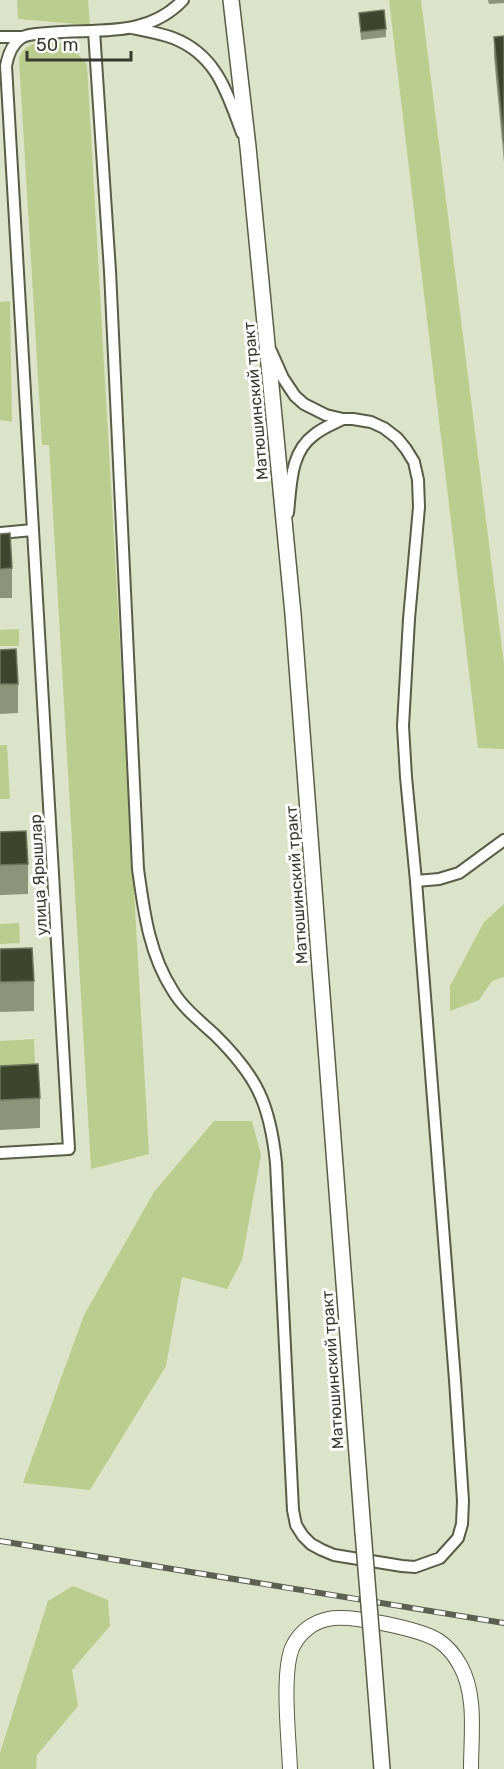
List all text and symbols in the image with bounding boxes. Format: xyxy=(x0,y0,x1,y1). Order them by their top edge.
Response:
scale bar xyxy=(27,24,130,62)
text: 50 m xyxy=(36,34,79,56)
street label: Матюшинский тракт xyxy=(239,321,272,481)
street label: Матюшинский тракт xyxy=(281,805,312,965)
street label: улица Ярышлар xyxy=(26,814,51,936)
street label: Матюшинский тракт xyxy=(317,1290,348,1450)

